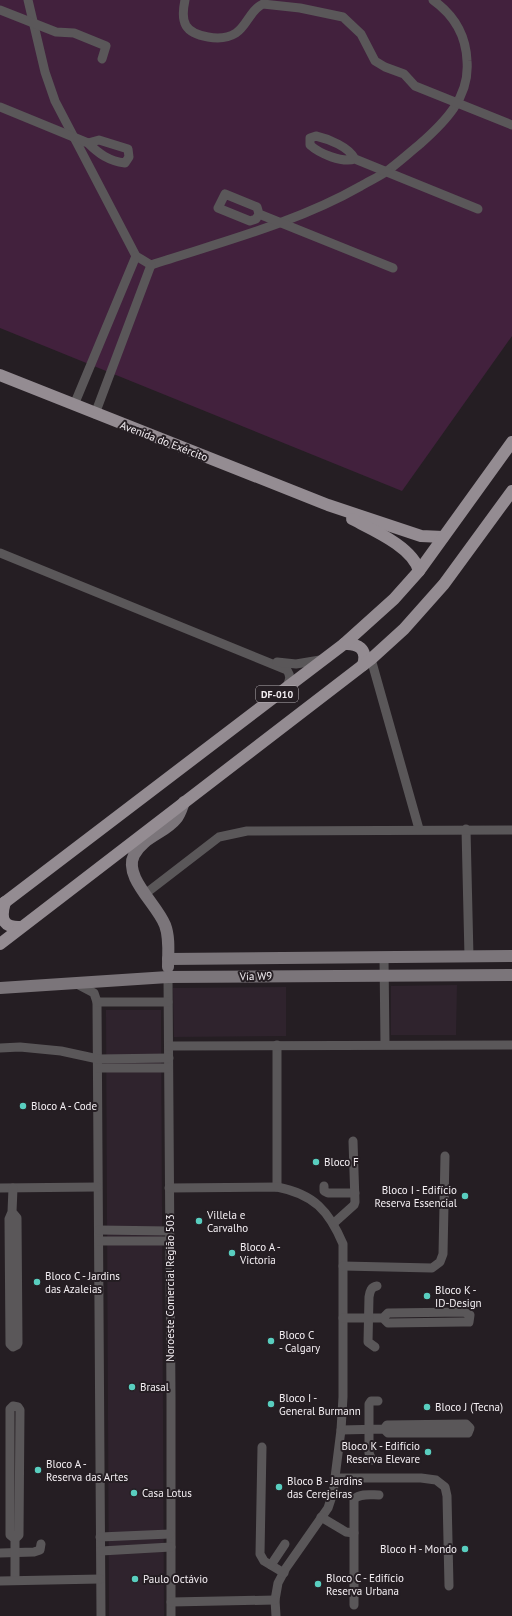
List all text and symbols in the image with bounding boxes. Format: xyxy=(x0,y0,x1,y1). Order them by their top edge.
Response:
street label: Avenida do Exército xyxy=(118,418,210,464)
road number: DF-010 xyxy=(256,686,298,702)
street label: Via W9 xyxy=(239,969,272,983)
place label: Bloco A - Code xyxy=(31,1099,97,1113)
marker: Bloco A - Code xyxy=(18,1101,28,1111)
place label: Bloco F xyxy=(324,1155,359,1169)
marker: Bloco F xyxy=(311,1157,321,1167)
place label: Bloco I - Edifício Reserva Essencial xyxy=(374,1183,458,1210)
marker: Bloco I - Edifício Reserva Essencial xyxy=(460,1191,470,1201)
place label: Villela e Carvalho xyxy=(206,1208,248,1235)
street label: Noroeste Comercial Região 503 xyxy=(163,1214,177,1362)
marker: Villela e Carvalho xyxy=(194,1216,204,1226)
place label: Bloco A - Victoria xyxy=(239,1240,281,1267)
marker: Bloco A - Victoria xyxy=(227,1248,237,1258)
place label: Bloco C - Jardins das Azaleias xyxy=(45,1269,120,1296)
marker: Bloco C - Jardins das Azaleias xyxy=(32,1277,42,1287)
place label: Bloco K - ID-Design xyxy=(435,1283,482,1310)
marker: Bloco K - ID-Design xyxy=(422,1291,432,1301)
place label: Bloco C - Calgary xyxy=(279,1328,321,1355)
marker: Bloco C - Calgary xyxy=(266,1336,276,1346)
place label: Brasal xyxy=(140,1380,170,1394)
marker: Brasal xyxy=(127,1382,137,1392)
place label: Bloco I - General Burmann xyxy=(279,1391,361,1418)
marker: Bloco I - General Burmann xyxy=(266,1399,276,1409)
place label: Bloco J (Tecna) xyxy=(435,1400,503,1414)
marker: Bloco J (Tecna) xyxy=(422,1402,432,1412)
place label: Bloco K - Edifício Reserva Elevare xyxy=(341,1439,420,1466)
marker: Bloco K - Edifício Reserva Elevare xyxy=(423,1447,433,1457)
place label: Bloco A - Reserva das Artes xyxy=(46,1457,129,1484)
marker: Bloco A - Reserva das Artes xyxy=(33,1465,43,1475)
place label: Bloco B - Jardins das Cerejeiras xyxy=(287,1474,363,1501)
marker: Bloco B - Jardins das Cerejeiras xyxy=(274,1482,284,1492)
place label: Casa Lotus xyxy=(142,1486,192,1500)
marker: Casa Lotus xyxy=(129,1488,139,1498)
place label: Bloco H - Mondo xyxy=(380,1542,457,1556)
marker: Bloco H - Mondo xyxy=(460,1544,470,1554)
place label: Bloco C - Edifício Reserva Urbana xyxy=(326,1571,404,1598)
place label: Paulo Octávio xyxy=(143,1572,208,1586)
marker: Paulo Octávio xyxy=(130,1574,140,1584)
marker: Bloco C - Edifício Reserva Urbana xyxy=(313,1579,323,1589)

